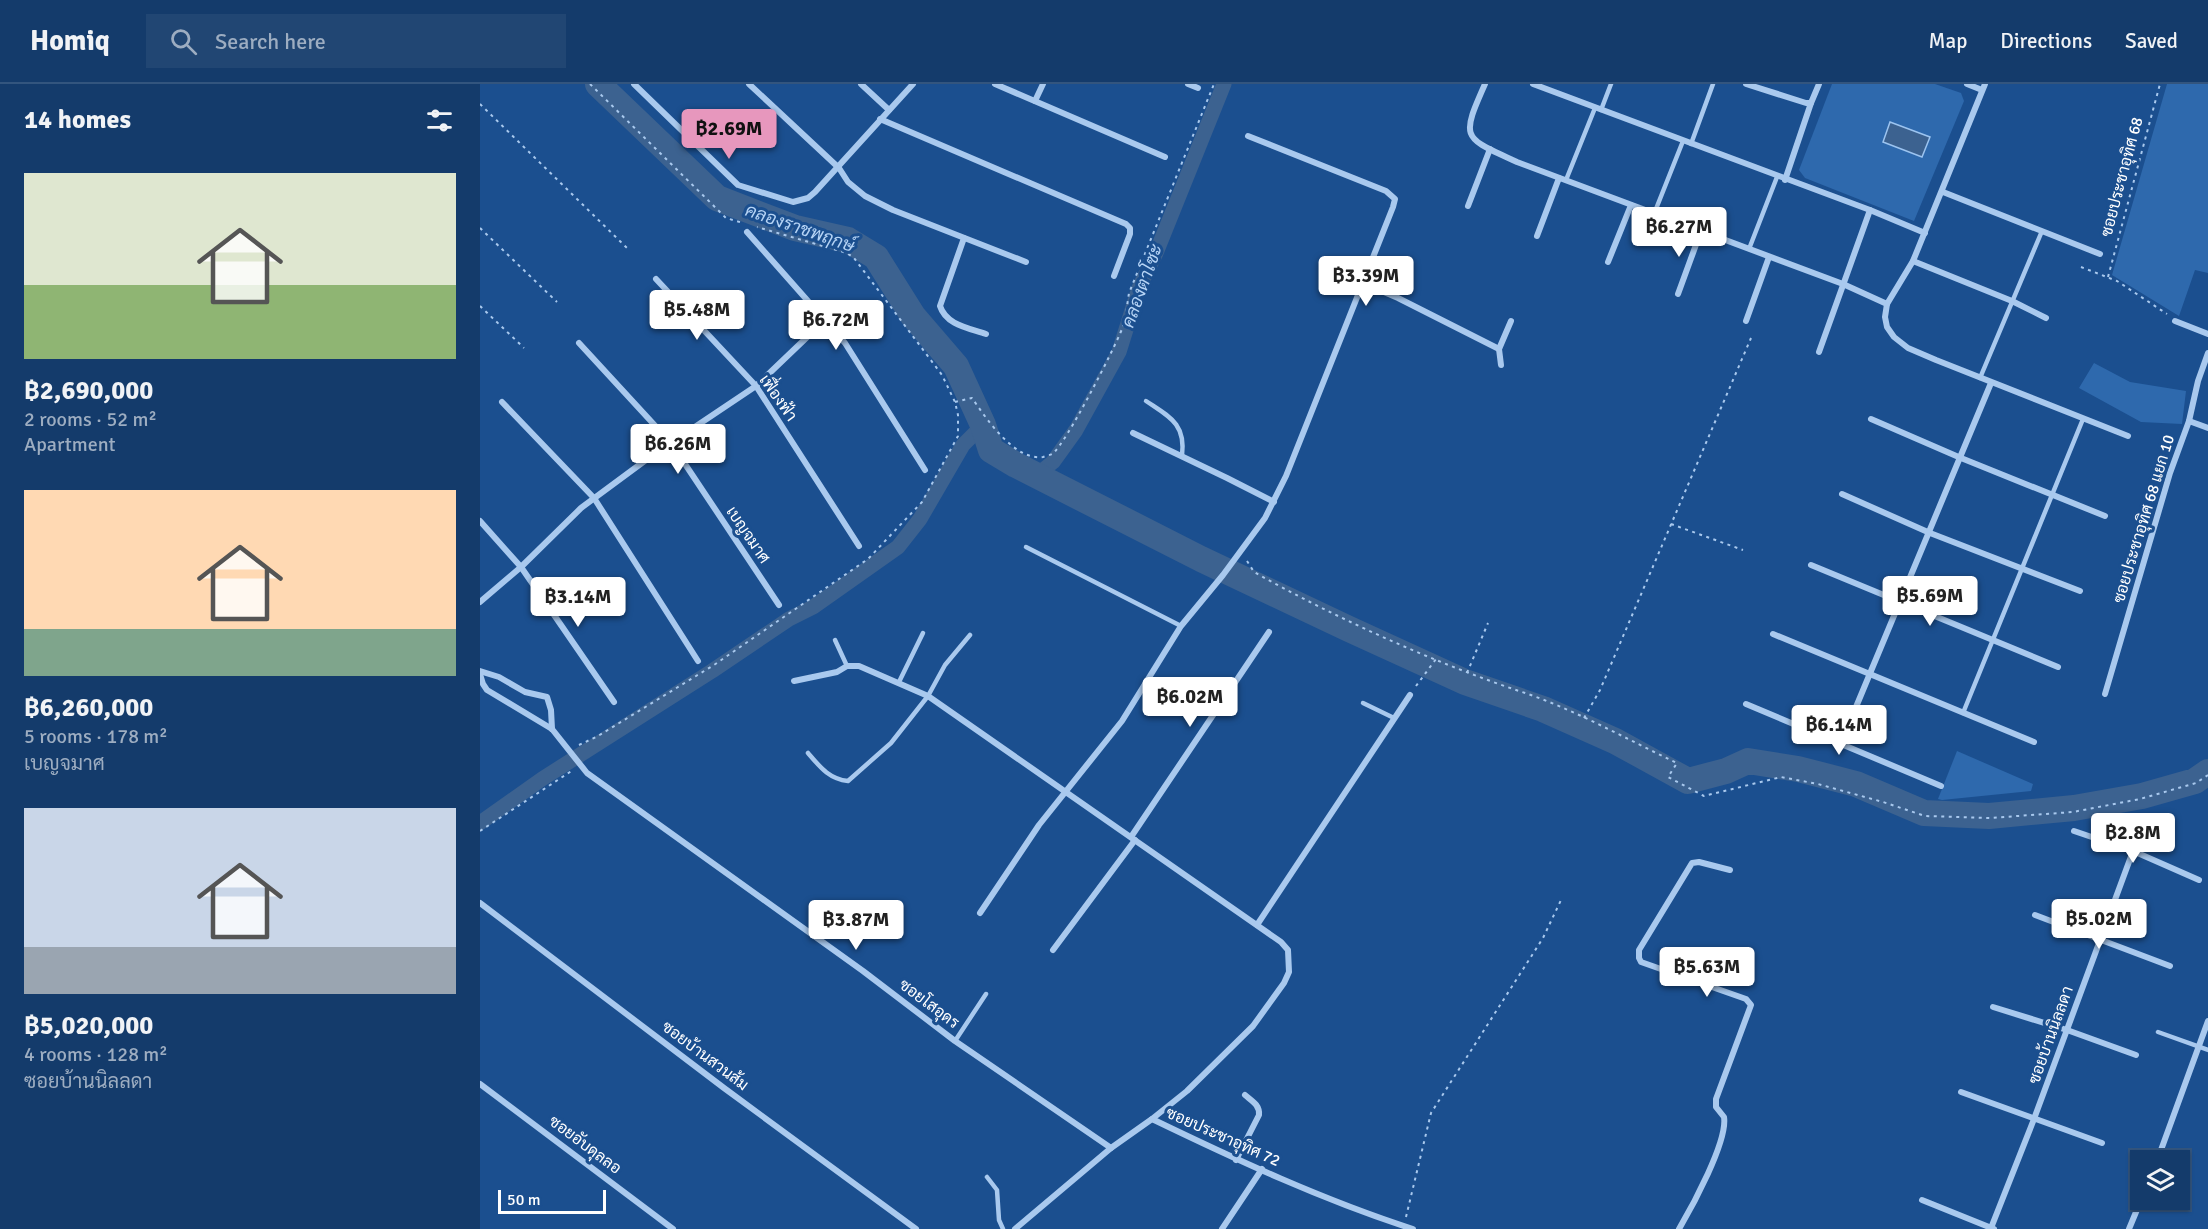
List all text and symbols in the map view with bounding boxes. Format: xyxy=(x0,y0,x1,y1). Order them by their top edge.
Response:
search box xyxy=(146,14,566,68)
text: Homiq xyxy=(30,24,110,58)
icon: search xyxy=(167,25,200,58)
text: Search here xyxy=(215,28,326,55)
text: Map xyxy=(1929,28,1967,54)
text: Directions xyxy=(2000,28,2092,54)
text: Saved xyxy=(2125,28,2178,54)
text: 14 homes xyxy=(24,104,131,136)
icon: filters xyxy=(423,104,456,137)
pin: ฿2.69M xyxy=(680,109,778,160)
street label: ซอยประชาอุทิศ 68 xyxy=(2096,115,2149,239)
text: ฿2.69M xyxy=(696,116,762,141)
water label: คลองราชพฤกษ์ xyxy=(742,197,861,258)
pin: ฿6.27M xyxy=(1630,207,1728,258)
icon: home xyxy=(186,212,294,320)
text: ฿6.27M xyxy=(1646,214,1712,239)
water label: คลองตาโซะ xyxy=(1115,240,1167,331)
pin: ฿3.39M xyxy=(1317,256,1415,307)
text: ฿3.39M xyxy=(1333,263,1399,288)
pin: ฿5.48M xyxy=(648,290,746,341)
text: ฿5.48M xyxy=(664,297,730,322)
pin: ฿6.72M xyxy=(787,300,885,351)
text: ฿6.72M xyxy=(803,307,869,332)
street label: เฟื่องฟ้า xyxy=(755,368,805,425)
text: ฿2,690,000 xyxy=(24,375,153,407)
text: 2 rooms · 52 m² xyxy=(24,407,157,432)
pin: ฿6.26M xyxy=(629,424,727,475)
text: ฿6.26M xyxy=(645,431,711,456)
text: Apartment xyxy=(24,432,116,457)
street label: ซอยประชาอุทิศ 68 แยก 10 xyxy=(2109,432,2180,606)
street label: เบญจมาศ xyxy=(722,503,774,567)
icon: home xyxy=(186,529,294,637)
pin: ฿5.69M xyxy=(1881,576,1979,627)
pin: ฿3.14M xyxy=(529,577,627,628)
text: ฿5.69M xyxy=(1897,583,1963,608)
text: ฿3.14M xyxy=(545,584,611,609)
pin: ฿6.02M xyxy=(1141,677,1239,728)
text: ฿6.02M xyxy=(1157,684,1223,709)
text: ฿6,260,000 xyxy=(24,692,153,724)
pin: ฿6.14M xyxy=(1790,705,1888,756)
text: ฿6.14M xyxy=(1806,712,1872,737)
text: 5 rooms · 178 m² xyxy=(24,724,168,749)
text: เบญจมาศ xyxy=(24,751,105,776)
pin: ฿2.8M xyxy=(2091,813,2175,864)
text: ฿2.8M xyxy=(2105,820,2161,845)
icon: home xyxy=(186,847,294,955)
pin: ฿5.02M xyxy=(2050,899,2148,950)
pin: ฿3.87M xyxy=(807,900,905,951)
text: ฿5.02M xyxy=(2066,906,2132,931)
text: ฿3.87M xyxy=(823,907,889,932)
pin: ฿5.63M xyxy=(1658,947,1756,998)
text: ฿5.63M xyxy=(1674,954,1740,979)
street label: ซอยโสอุดร xyxy=(894,973,965,1034)
street label: ซอยบ้านนิลลดา xyxy=(2023,983,2078,1087)
text: ฿5,020,000 xyxy=(24,1010,153,1042)
street label: ซอยบ้านสวนส้ม xyxy=(658,1016,753,1095)
text: 4 rooms · 128 m² xyxy=(24,1042,168,1067)
text: ซอยบ้านนิลลดา xyxy=(24,1069,152,1094)
street label: ซอยประชาอุทิศ 72 xyxy=(1162,1103,1283,1172)
street label: ซอยอับดุลลอ xyxy=(544,1110,626,1180)
map controls xyxy=(2130,1150,2190,1210)
button: layers xyxy=(2130,1150,2190,1210)
scale bar xyxy=(498,1187,606,1214)
text: 50 m xyxy=(507,1190,541,1210)

